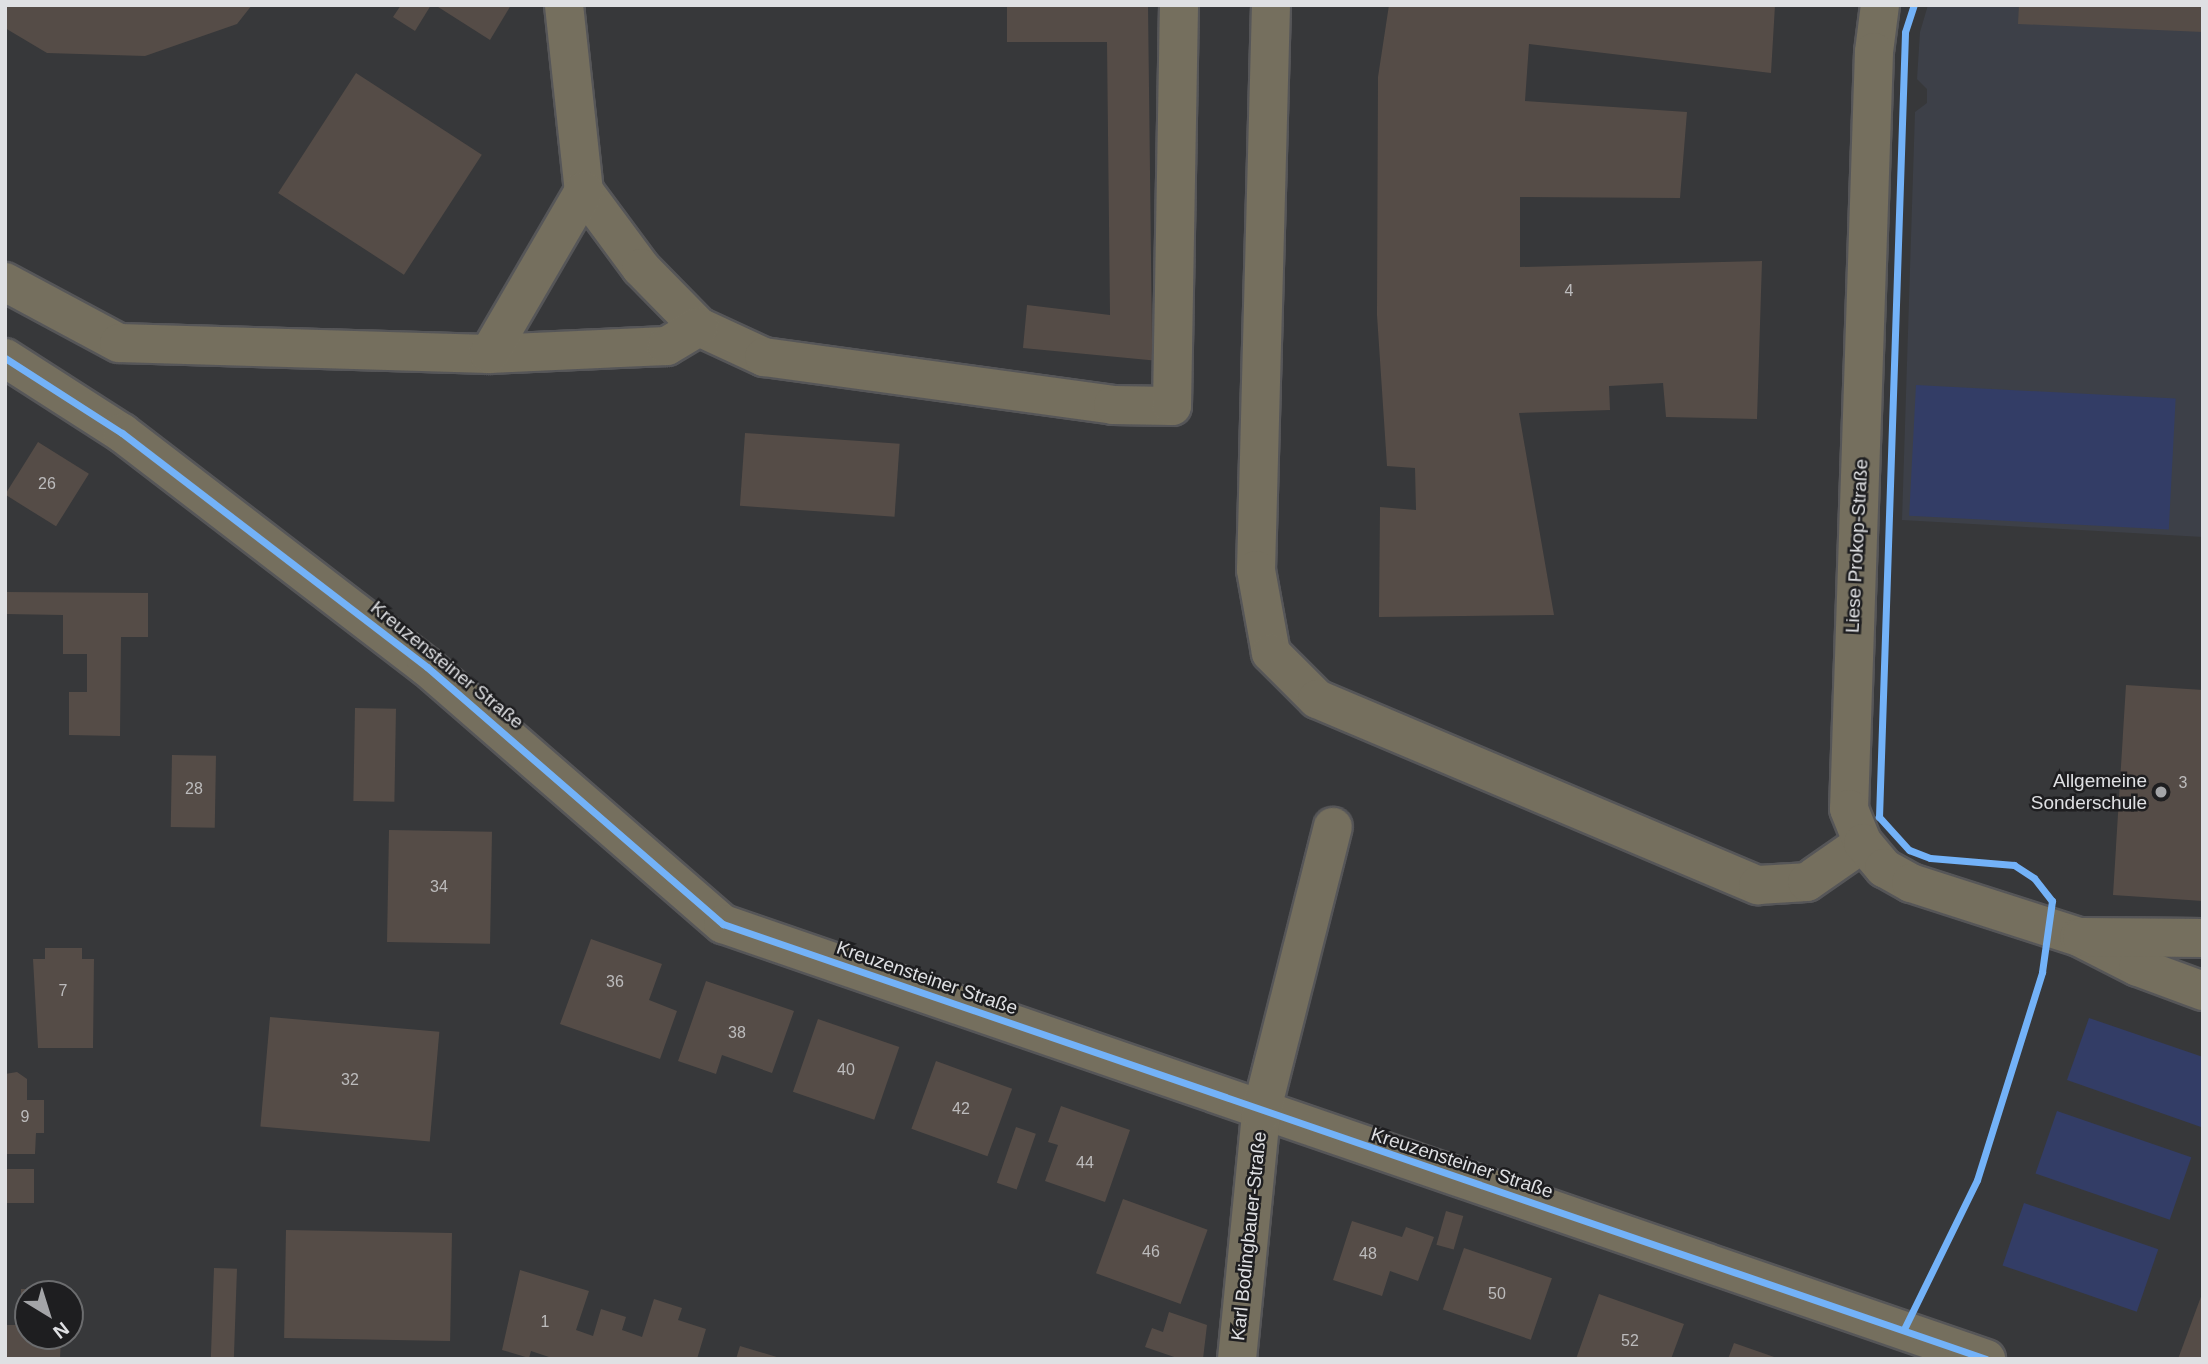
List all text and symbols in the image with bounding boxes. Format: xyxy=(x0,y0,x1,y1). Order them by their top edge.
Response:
house number: 4 xyxy=(1565,281,1573,301)
street label: Liese Prokop-Straße xyxy=(1841,458,1873,634)
house number: 26 xyxy=(38,474,56,494)
street label: Kreuzensteiner Straße xyxy=(366,596,528,734)
place label: Allgemeine Sonderschule xyxy=(2031,770,2147,814)
house number: 3 xyxy=(2179,773,2187,793)
house number: 28 xyxy=(185,779,203,799)
marker: Allgemeine Sonderschule xyxy=(2153,784,2169,800)
house number: 34 xyxy=(430,877,448,897)
street label: Kreuzensteiner Straße xyxy=(833,936,1021,1020)
house number: 36 xyxy=(606,972,624,992)
house number: 7 xyxy=(59,981,67,1001)
house number: 38 xyxy=(728,1023,746,1043)
house number: 40 xyxy=(837,1060,855,1080)
house number: 32 xyxy=(341,1070,359,1090)
house number: 42 xyxy=(952,1099,970,1119)
house number: 9 xyxy=(21,1107,29,1127)
street label: Kreuzensteiner Straße xyxy=(1368,1123,1556,1203)
street label: Karl Bodingbauer-Straße xyxy=(1227,1130,1271,1342)
house number: 44 xyxy=(1076,1153,1094,1173)
house number: 46 xyxy=(1142,1242,1160,1262)
house number: 48 xyxy=(1359,1244,1377,1264)
north arrow xyxy=(14,1280,84,1350)
house number: 50 xyxy=(1488,1284,1506,1304)
house number: 1 xyxy=(541,1312,549,1332)
text: N xyxy=(49,1318,73,1343)
house number: 52 xyxy=(1621,1331,1639,1351)

